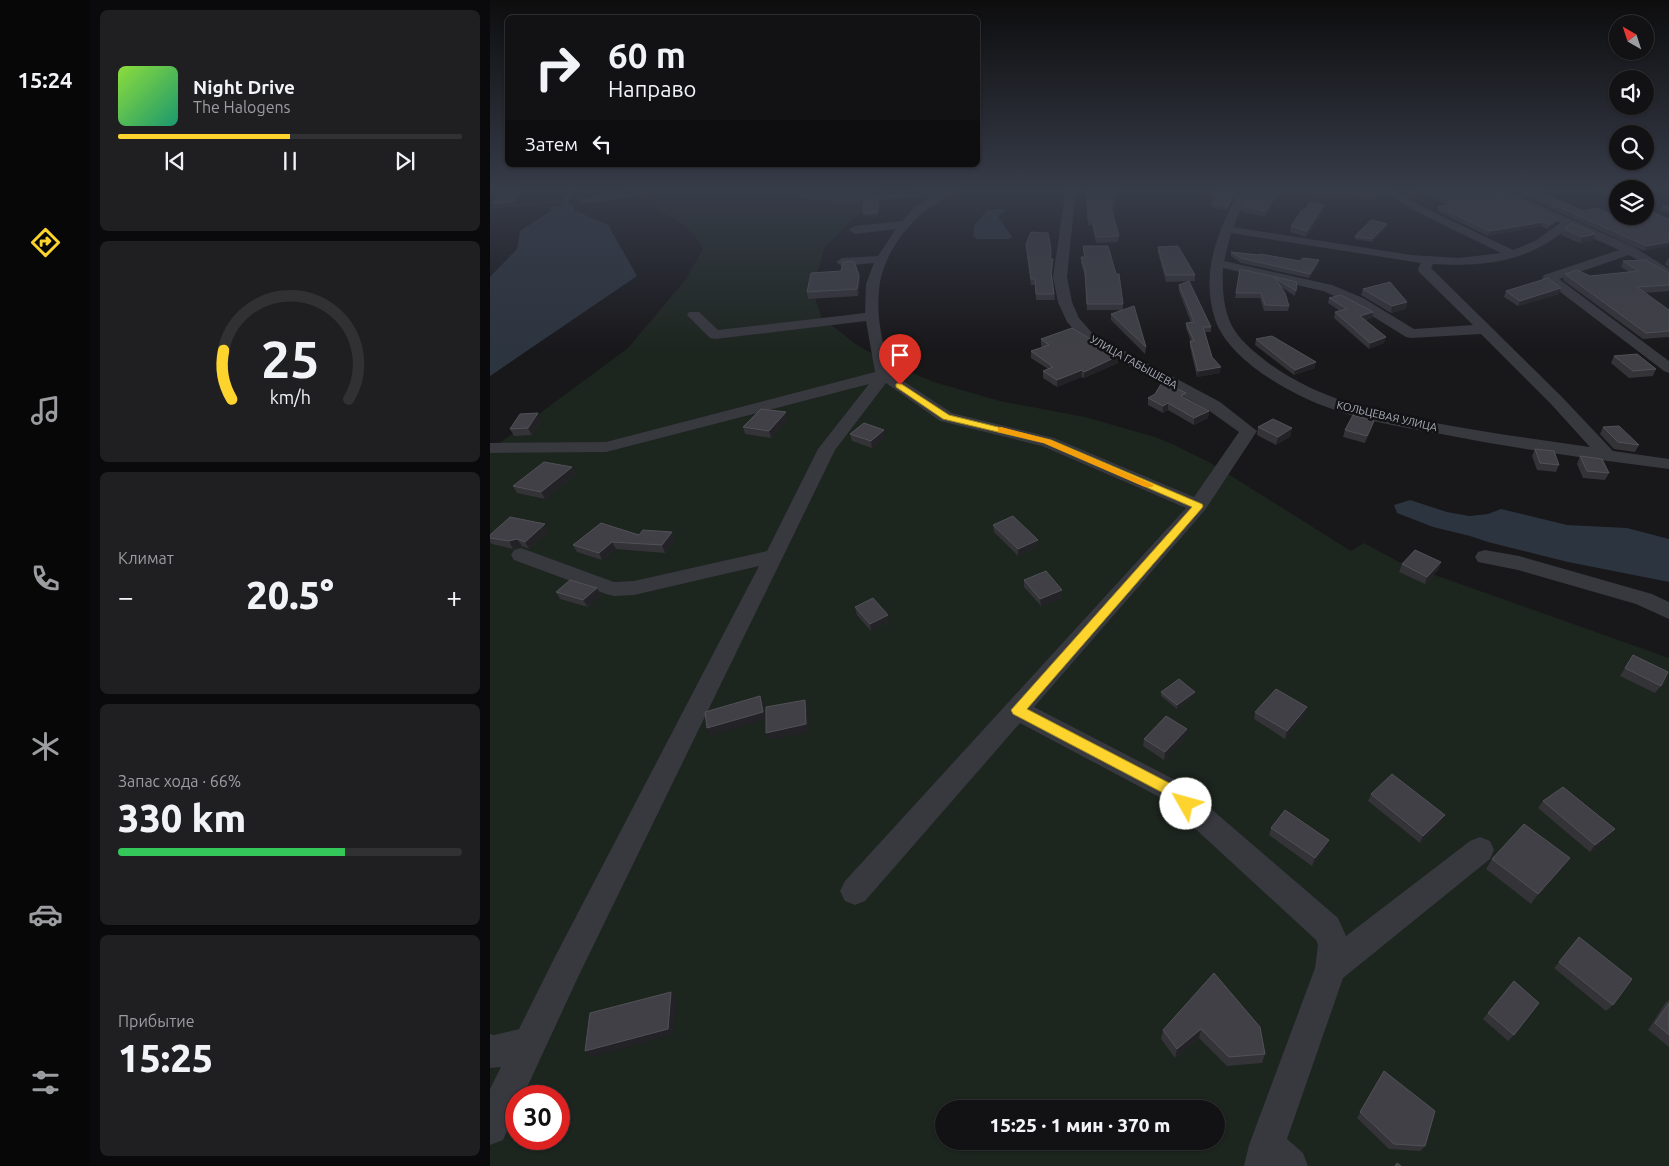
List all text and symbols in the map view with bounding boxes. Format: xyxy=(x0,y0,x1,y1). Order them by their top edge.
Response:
north arrow xyxy=(1609,15,1654,60)
map controls xyxy=(1609,15,1654,225)
icon: right xyxy=(525,35,590,100)
text: 60 m xyxy=(608,35,686,75)
text: 15:24 xyxy=(17,67,73,92)
button: sound xyxy=(1609,70,1654,115)
text: Night Drive xyxy=(193,76,295,98)
text: Направо xyxy=(608,76,696,101)
text: The Halogens xyxy=(193,98,291,116)
button: search xyxy=(1609,125,1654,170)
icon: left xyxy=(588,130,616,158)
text: Затем xyxy=(525,133,578,155)
icon: previous xyxy=(161,147,189,175)
icon: pause xyxy=(276,147,304,175)
icon: next xyxy=(391,147,419,175)
button: layers xyxy=(1609,180,1654,225)
icon: directions xyxy=(28,225,63,260)
text: 25 xyxy=(261,330,319,388)
street label: УЛИЦА ГАБЫШЕВА xyxy=(1088,333,1180,391)
pin xyxy=(879,334,921,385)
icon: arrive xyxy=(886,341,914,369)
text: km/h xyxy=(269,387,311,407)
icon: music xyxy=(28,393,63,428)
street label: КОЛЬЦЕВАЯ УЛИЦА xyxy=(1336,399,1439,434)
text: Климат xyxy=(118,549,174,567)
icon: phone xyxy=(28,561,63,596)
text: 20.5° xyxy=(246,574,334,616)
text: − xyxy=(118,581,134,612)
text: + xyxy=(446,581,462,612)
icon: climate xyxy=(28,729,63,764)
text: Запас хода · 66% xyxy=(118,772,241,790)
position arrow xyxy=(1159,777,1211,829)
text: 330 km xyxy=(118,797,246,839)
icon: car xyxy=(28,897,63,932)
text: Прибытие xyxy=(118,1012,195,1030)
text: 15:25 xyxy=(118,1037,213,1079)
icon: filters xyxy=(28,1065,63,1100)
speed limit sign: 30 xyxy=(505,1085,570,1150)
text: 15:25 · 1 мин · 370 m xyxy=(990,1114,1170,1136)

